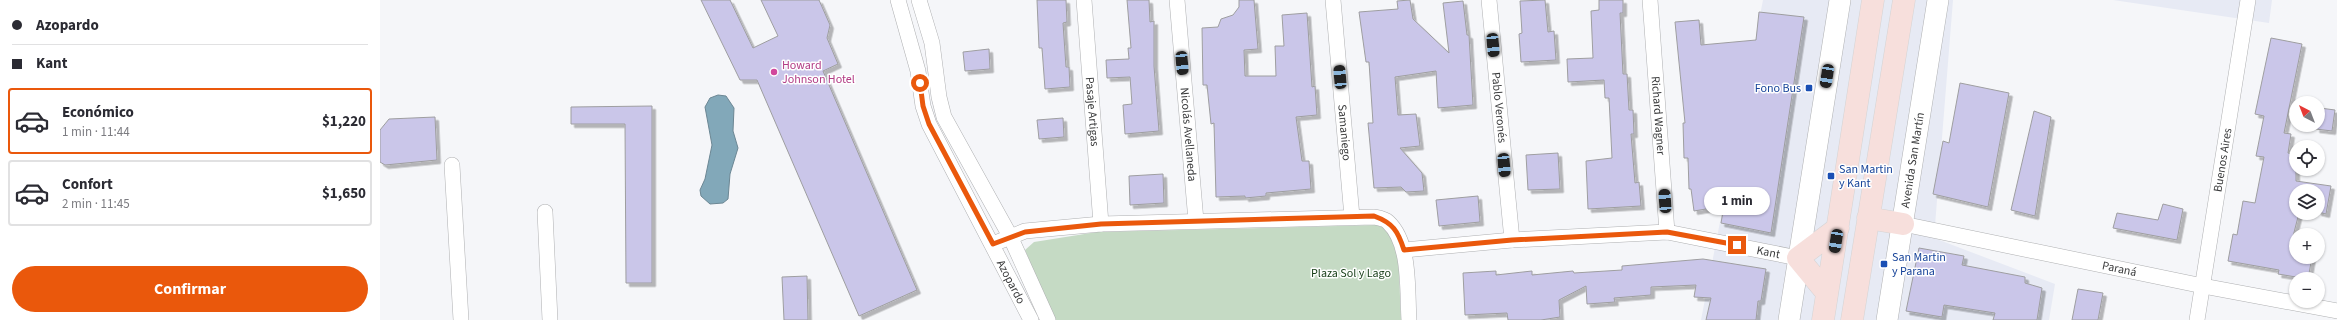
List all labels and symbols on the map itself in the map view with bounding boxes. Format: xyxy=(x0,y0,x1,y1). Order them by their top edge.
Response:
car xyxy=(1486,33,1500,57)
car xyxy=(1175,51,1189,75)
place label: Howard Johnson Hotel xyxy=(782,57,855,88)
car xyxy=(1819,63,1835,89)
car xyxy=(1333,65,1347,89)
marker: Howard Johnson Hotel xyxy=(769,67,779,77)
street label: Pablo Veronés xyxy=(1487,71,1511,144)
route start xyxy=(911,74,929,92)
street label: Pasaje Artigas xyxy=(1081,76,1103,147)
street label: Richard Wagner xyxy=(1647,76,1669,157)
place label: Fono Bus xyxy=(1755,80,1801,97)
marker: Fono Bus xyxy=(1804,83,1814,93)
street label: Nicolás Avellaneda xyxy=(1176,87,1201,182)
north arrow xyxy=(2289,96,2325,132)
street label: Samaniego xyxy=(1333,104,1355,161)
street label: Avenida San Martín xyxy=(1897,111,1929,209)
street label: Buenos Aires xyxy=(2210,127,2236,193)
car xyxy=(1497,153,1511,177)
place label: San Martin y Kant xyxy=(1839,161,1893,192)
marker: San Martin y Kant xyxy=(1826,171,1836,181)
callout: 1 min xyxy=(1704,187,1770,215)
car xyxy=(1658,189,1672,213)
car xyxy=(1828,228,1844,254)
route end xyxy=(1728,236,1746,254)
street label: Kant xyxy=(1755,242,1782,263)
place label: San Martin y Parana xyxy=(1892,249,1946,280)
street label: Azopardo xyxy=(992,257,1029,307)
street label: Paraná xyxy=(2100,257,2138,281)
marker: San Martin y Parana xyxy=(1879,259,1889,269)
park label: Plaza Sol y Lago xyxy=(1311,265,1391,282)

